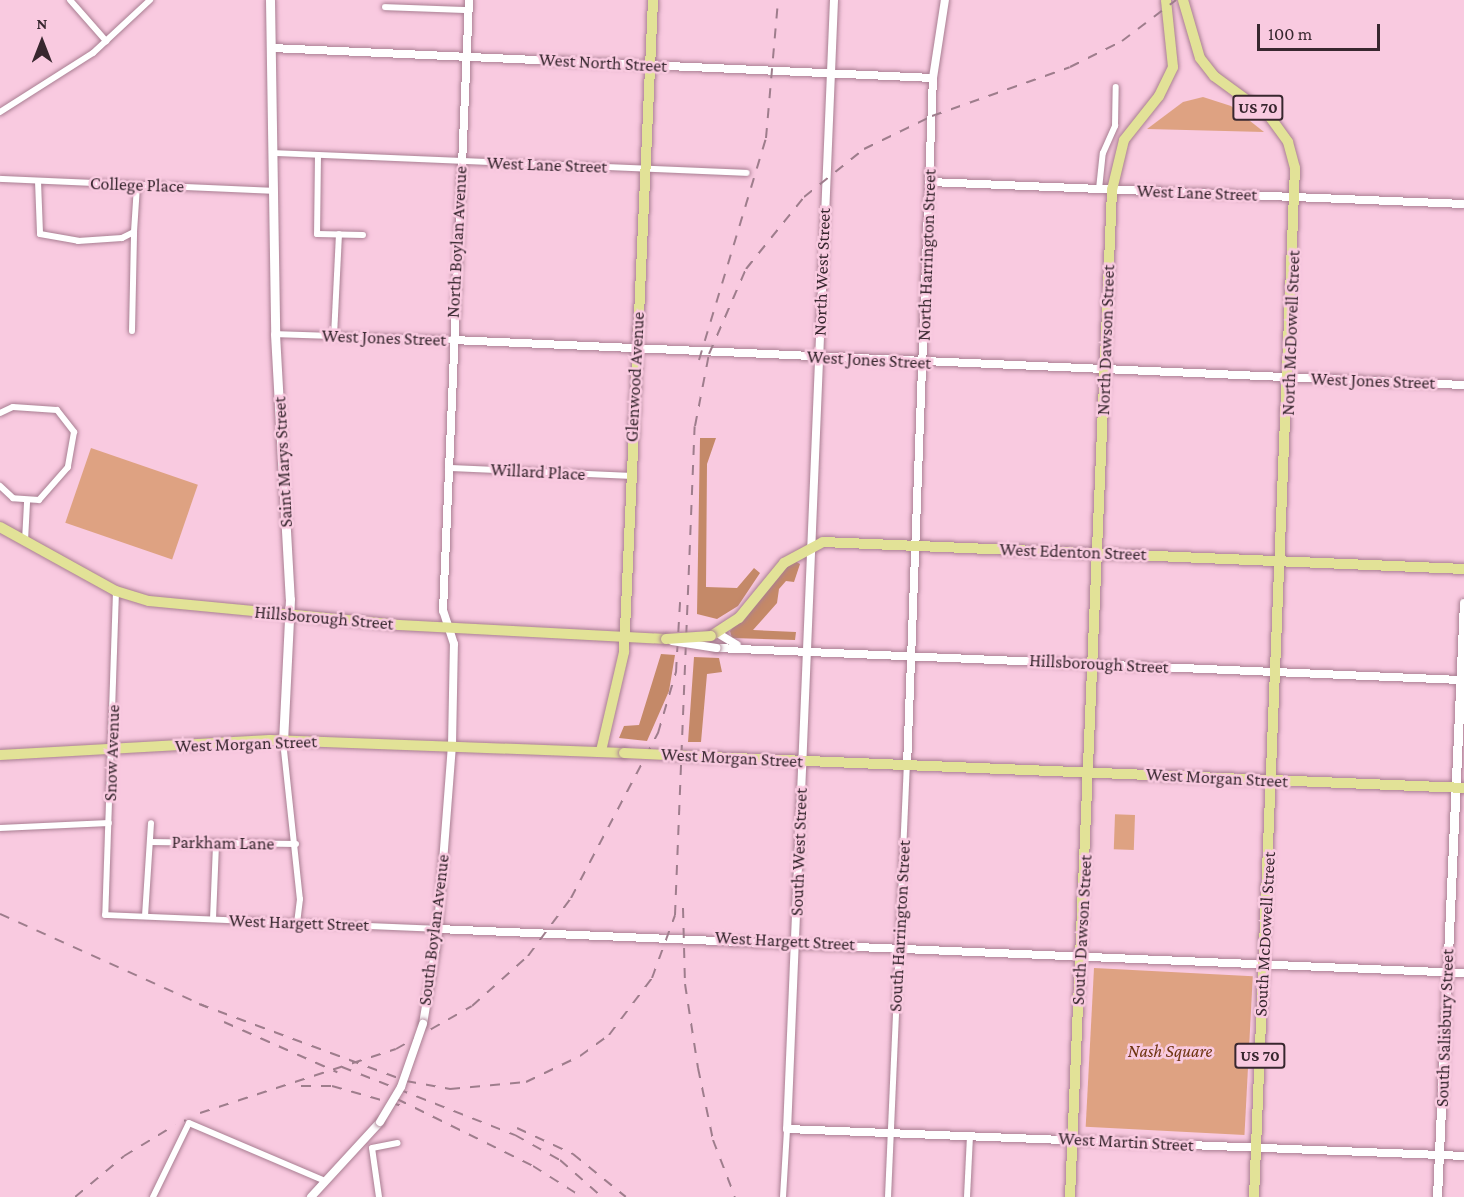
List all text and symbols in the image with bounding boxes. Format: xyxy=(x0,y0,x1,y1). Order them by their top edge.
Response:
north arrow xyxy=(12,12,72,72)
scale bar xyxy=(1260,12,1383,50)
text: N xyxy=(37,15,47,32)
text: 100 m xyxy=(1268,24,1312,44)
street label: West North Street xyxy=(538,49,668,77)
road number: US 70 xyxy=(1231,95,1285,121)
street label: West Lane Street xyxy=(486,152,608,178)
street label: North Boylan Avenue xyxy=(442,165,472,319)
street label: North Harrington Street xyxy=(913,169,941,341)
street label: College Place xyxy=(90,173,184,197)
street label: West Lane Street xyxy=(1136,180,1258,206)
street label: North West Street xyxy=(809,208,835,336)
street label: North McDowell Street xyxy=(1277,250,1305,416)
street label: North Dawson Street xyxy=(1093,264,1119,416)
street label: Glenwood Avenue xyxy=(621,311,649,443)
street label: West Jones Street xyxy=(321,325,447,351)
street label: West Jones Street xyxy=(806,346,932,374)
street label: West Jones Street xyxy=(1310,368,1436,394)
street label: Saint Marys Street xyxy=(269,396,297,528)
street label: Willard Place xyxy=(490,459,586,485)
street label: West Edenton Street xyxy=(999,539,1147,565)
street label: Hillsborough Street xyxy=(254,601,394,635)
street label: Hillsborough Street xyxy=(1029,650,1169,678)
street label: Snow Avenue xyxy=(100,704,124,802)
street label: West Morgan Street xyxy=(175,731,317,757)
street label: West Morgan Street xyxy=(660,743,804,773)
street label: West Morgan Street xyxy=(1145,763,1289,793)
street label: South West Street xyxy=(786,788,812,916)
street label: Parkham Lane xyxy=(171,831,275,855)
street label: South Harrington Street xyxy=(885,840,915,1012)
street label: South McDowell Street xyxy=(1250,851,1280,1017)
street label: South Boylan Avenue xyxy=(414,853,454,1007)
street label: South Dawson Street xyxy=(1067,854,1097,1006)
street label: West Hargett Street xyxy=(229,910,369,936)
street label: West Hargett Street xyxy=(714,927,856,955)
street label: South Salisbury Street xyxy=(1431,949,1459,1107)
park label: Nash Square xyxy=(1128,1040,1212,1062)
road number: US 70 xyxy=(1233,1043,1287,1069)
street label: West Martin Street xyxy=(1058,1128,1194,1156)

